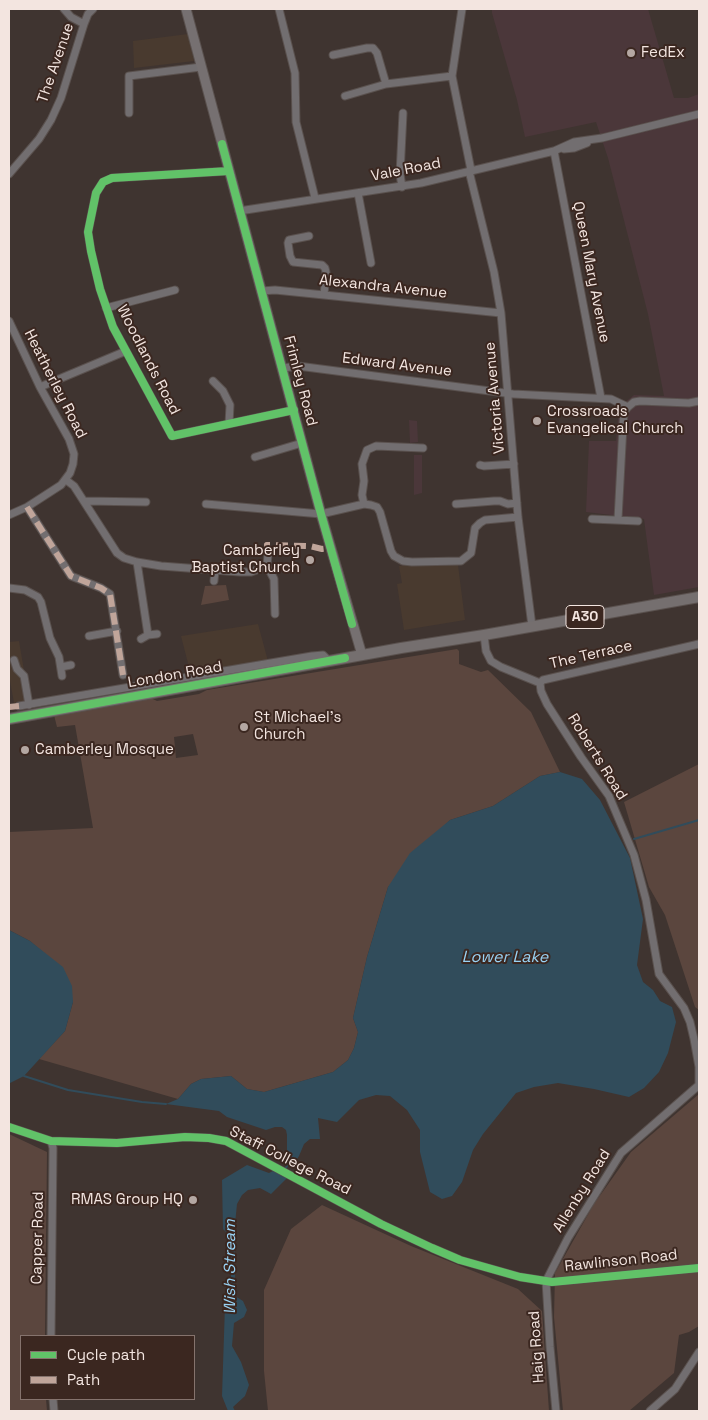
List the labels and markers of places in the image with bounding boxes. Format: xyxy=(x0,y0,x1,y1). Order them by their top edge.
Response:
place label: FedEx xyxy=(641,44,685,62)
marker: FedEx xyxy=(625,47,637,59)
place label: Crossroads Evangelical Church xyxy=(547,403,684,438)
marker: Crossroads Evangelical Church xyxy=(531,415,543,427)
place label: Camberley Baptist Church xyxy=(192,542,300,577)
marker: Camberley Baptist Church xyxy=(304,554,316,566)
place label: St Michael's Church xyxy=(254,709,341,744)
marker: St Michael's Church xyxy=(238,721,250,733)
place label: Camberley Mosque xyxy=(35,741,174,759)
marker: Camberley Mosque xyxy=(19,744,31,756)
place label: RMAS Group HQ xyxy=(71,1191,183,1209)
marker: RMAS Group HQ xyxy=(187,1194,199,1206)

